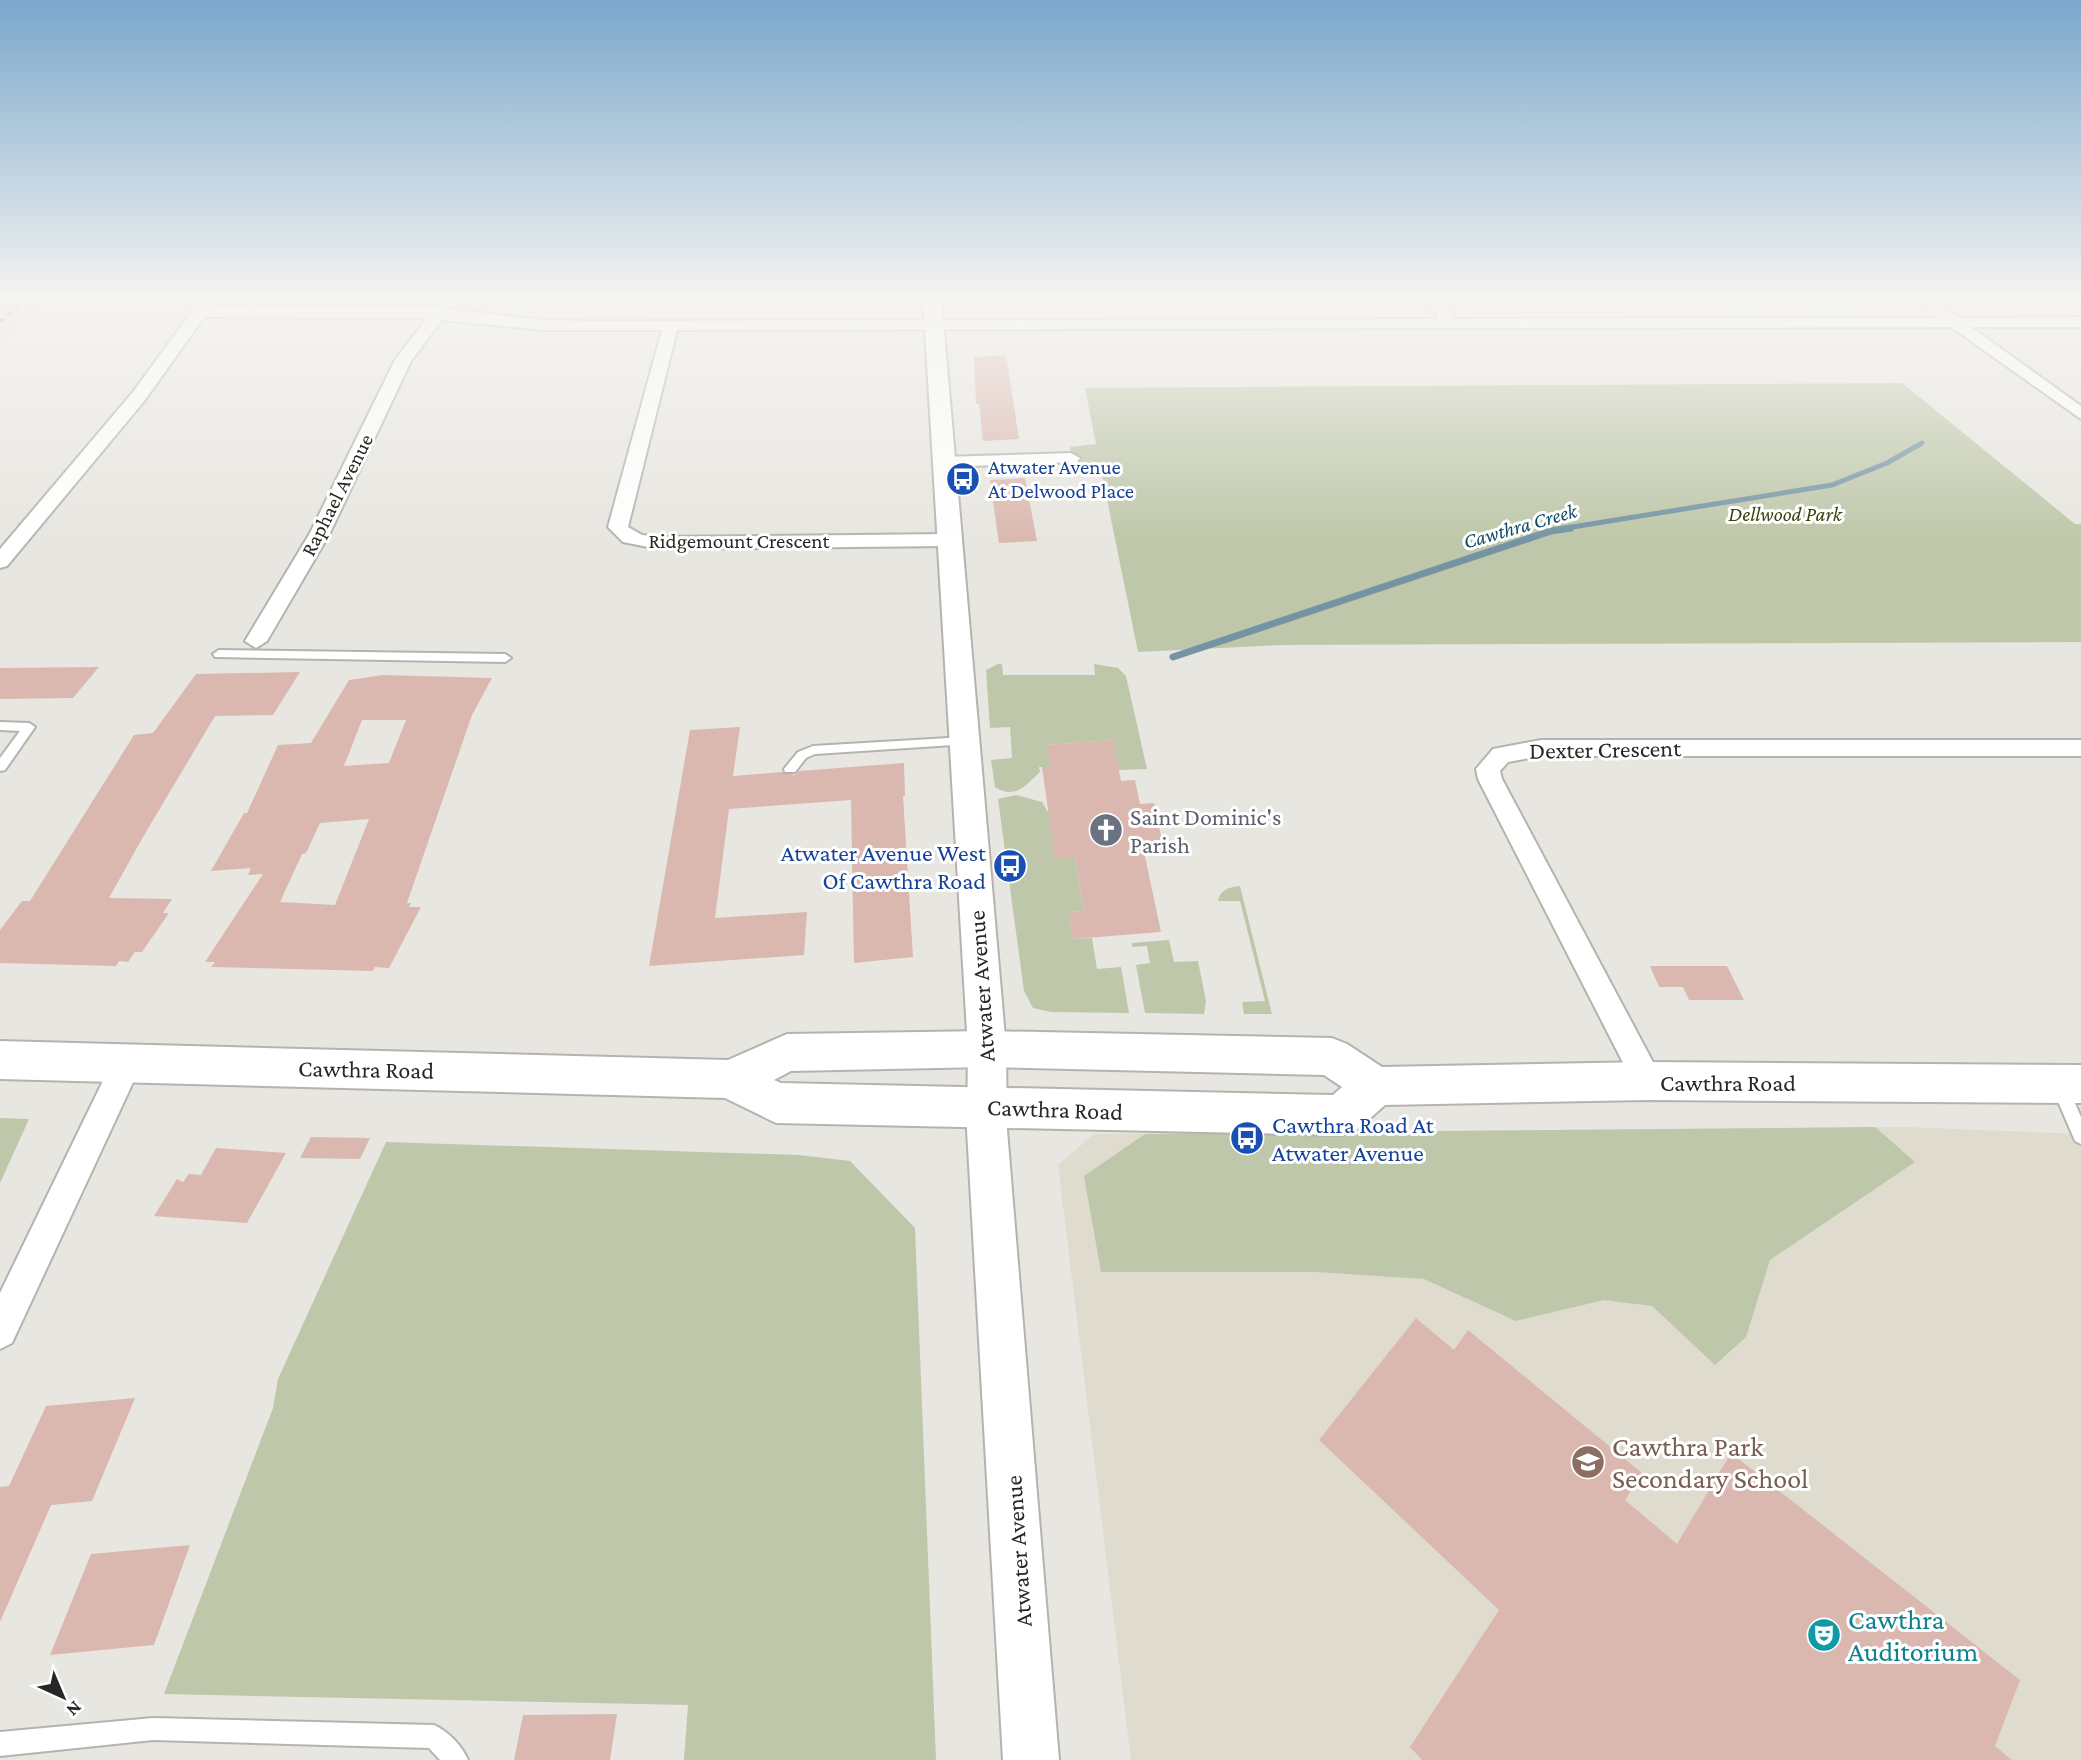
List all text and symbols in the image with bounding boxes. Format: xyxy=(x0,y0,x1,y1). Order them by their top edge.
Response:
street label: Raphael Avenue xyxy=(296,430,378,560)
place label: Atwater Avenue At Delwood Place xyxy=(988,455,1134,503)
bus stop icon: Atwater Avenue At Delwood Place xyxy=(944,460,982,498)
water label: Cawthra Creek xyxy=(1460,498,1580,554)
park label: Dellwood Park xyxy=(1728,502,1843,526)
street label: Ridgemount Crescent xyxy=(648,529,831,553)
street label: Dexter Crescent xyxy=(1529,734,1682,764)
place label: Saint Dominic's Parish xyxy=(1130,803,1281,858)
church icon: Saint Dominic's Parish xyxy=(1087,811,1125,849)
place label: Atwater Avenue West Of Cawthra Road xyxy=(781,839,987,894)
bus stop icon: Atwater Avenue West Of Cawthra Road xyxy=(991,847,1029,885)
street label: Atwater Avenue xyxy=(962,909,1000,1063)
street label: Cawthra Road xyxy=(298,1054,435,1084)
street label: Cawthra Road xyxy=(1660,1069,1796,1096)
street label: Cawthra Road xyxy=(987,1093,1124,1125)
place label: Cawthra Road At Atwater Avenue xyxy=(1272,1111,1435,1166)
bus stop icon: Cawthra Road At Atwater Avenue xyxy=(1228,1119,1266,1157)
place label: Cawthra Park Secondary School xyxy=(1612,1431,1808,1494)
school or university icon: Cawthra Park Secondary School xyxy=(1569,1443,1607,1481)
street label: Atwater Avenue xyxy=(999,1474,1037,1628)
place label: Cawthra Auditorium xyxy=(1848,1604,1978,1667)
theatre icon: Cawthra Auditorium xyxy=(1805,1616,1843,1654)
north arrow xyxy=(28,1662,98,1732)
text: N xyxy=(62,1697,86,1721)

